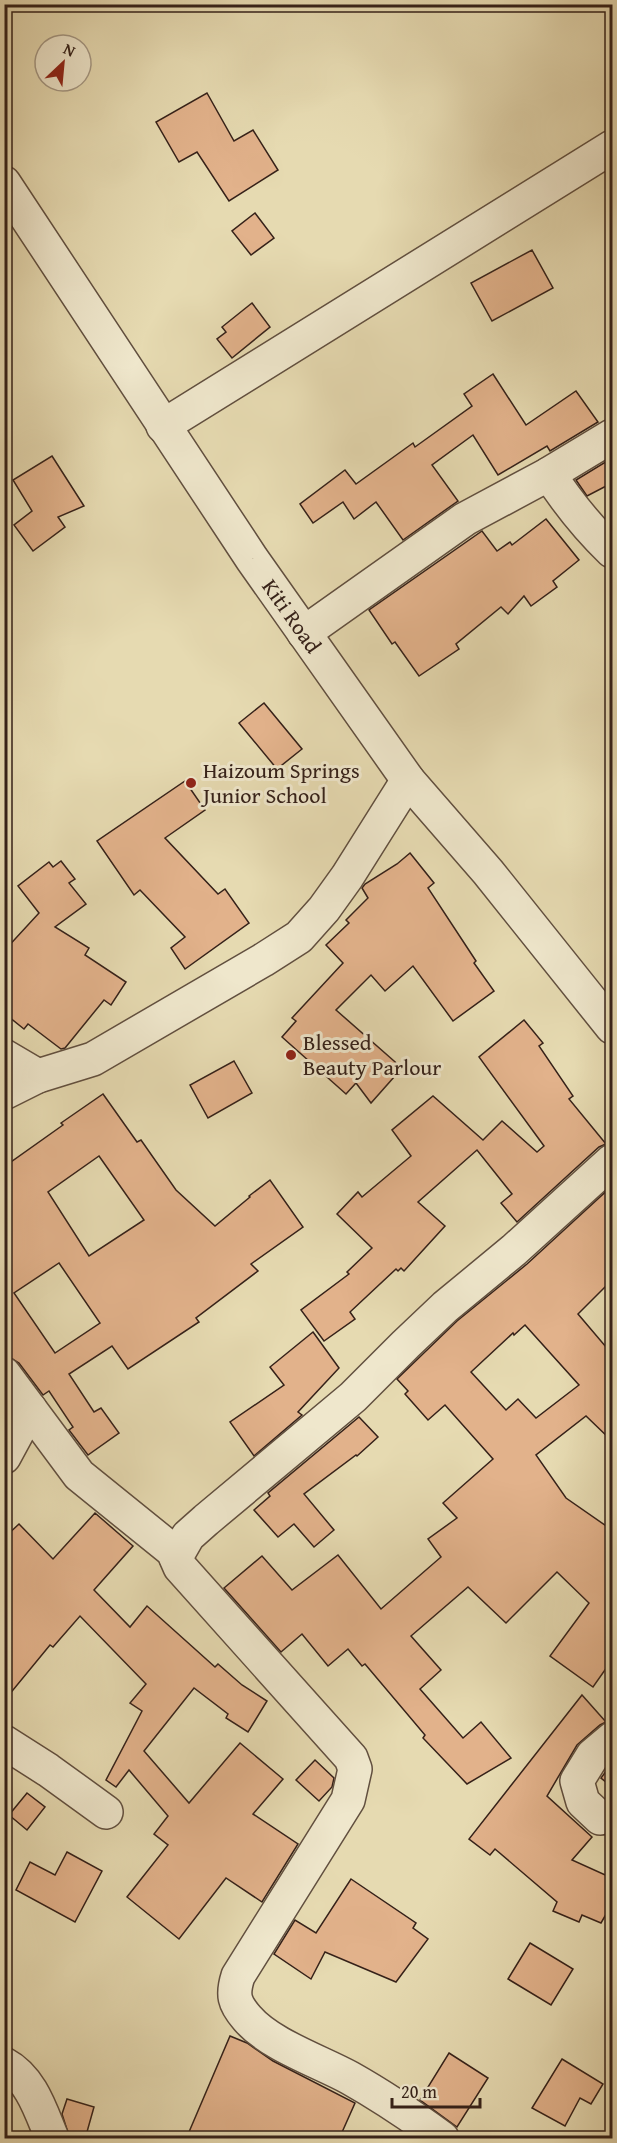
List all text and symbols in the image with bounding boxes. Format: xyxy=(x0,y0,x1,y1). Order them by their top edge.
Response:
north arrow xyxy=(33,33,93,93)
text: N xyxy=(60,36,80,63)
street label: Kiti Road xyxy=(255,572,330,660)
place label: Haizoum Springs Junior School xyxy=(200,754,360,811)
marker: Haizoum Springs Junior School xyxy=(184,776,198,790)
place label: Blessed Beauty Parlour xyxy=(303,1026,441,1083)
marker: Blessed Beauty Parlour xyxy=(284,1048,298,1062)
scale bar xyxy=(392,2071,480,2109)
text: 20 m xyxy=(401,2078,437,2105)

